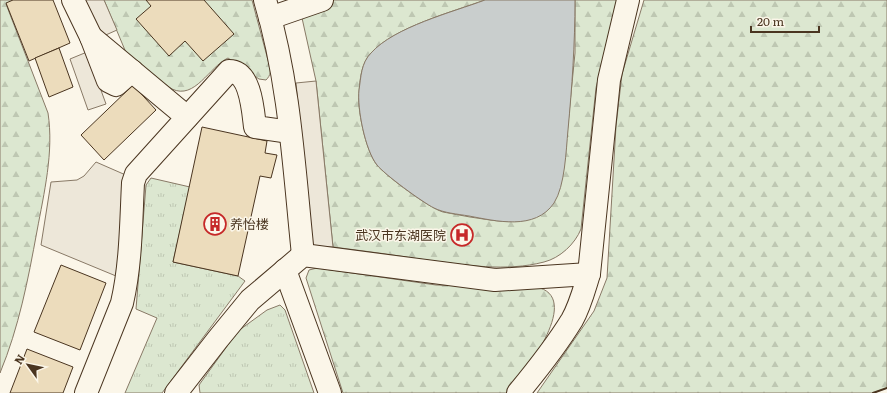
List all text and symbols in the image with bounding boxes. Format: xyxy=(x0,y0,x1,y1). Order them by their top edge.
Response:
scale bar xyxy=(751,8,819,34)
text: 20 m xyxy=(757,12,784,30)
building icon: 养怡楼 xyxy=(202,211,228,237)
place label: 养怡楼 xyxy=(230,214,269,233)
hospital icon: 武汉市东湖医院 xyxy=(449,222,475,248)
place label: 武汉市东湖医院 xyxy=(355,225,446,244)
north arrow xyxy=(8,345,48,385)
text: N xyxy=(10,351,28,367)

